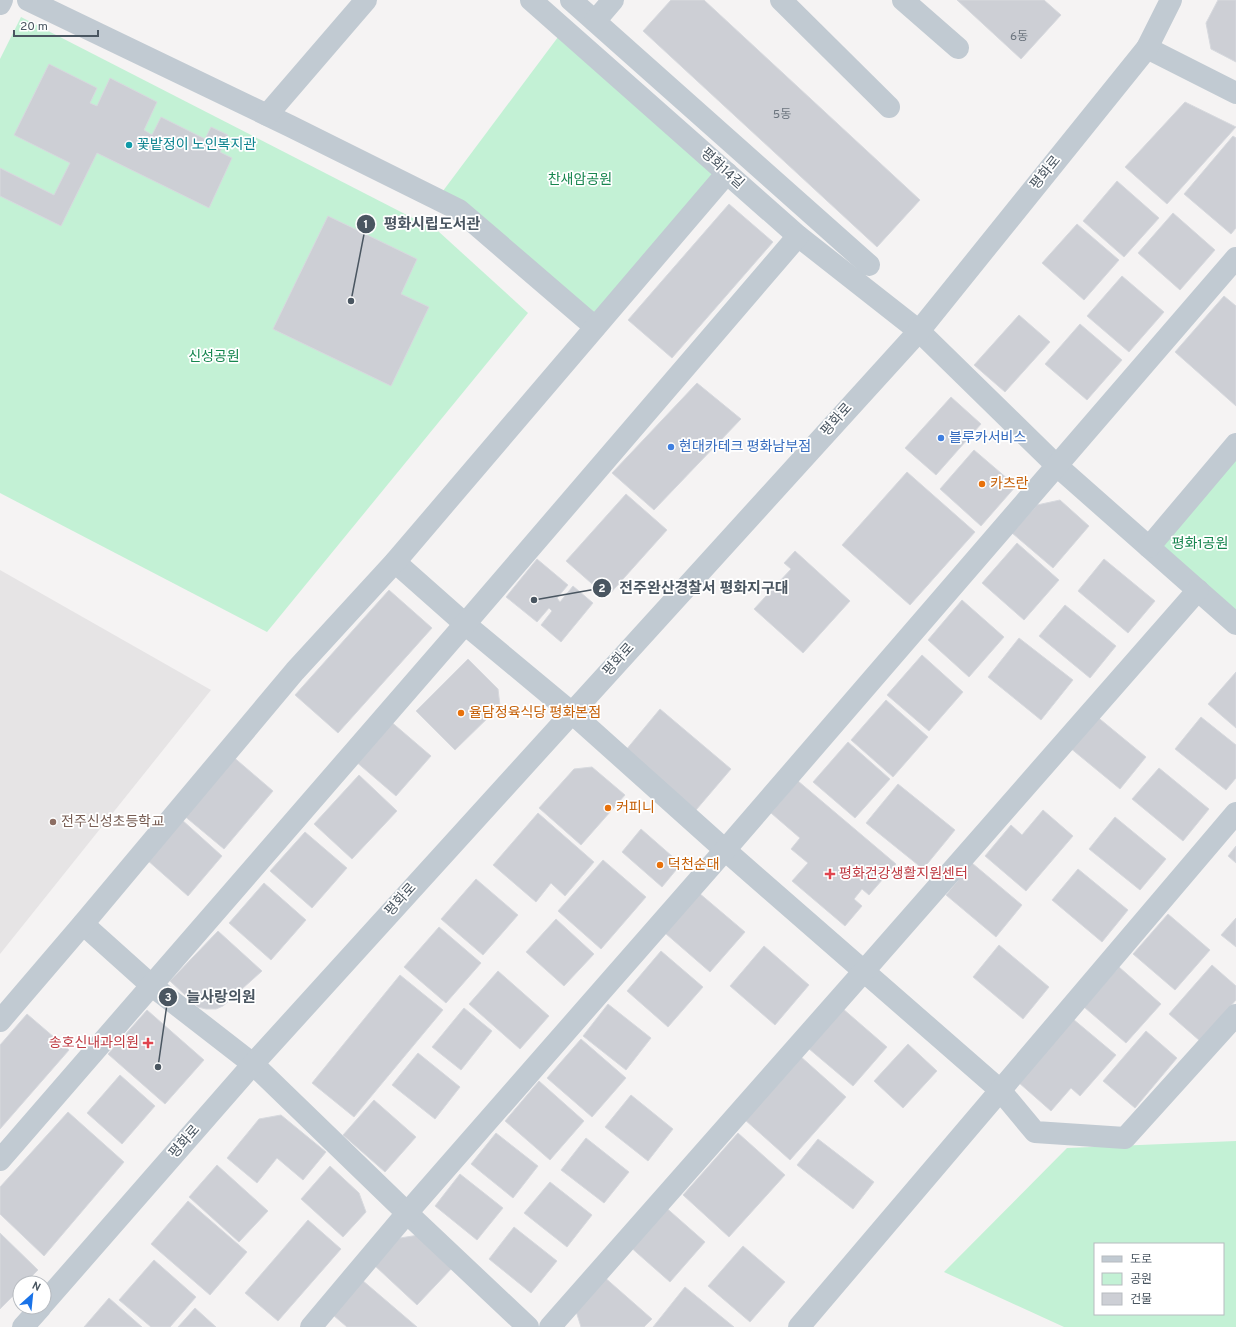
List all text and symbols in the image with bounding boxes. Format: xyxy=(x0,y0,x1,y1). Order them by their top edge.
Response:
scale bar xyxy=(14,12,98,38)
text: 20 m xyxy=(20,19,48,35)
house number: 6동 xyxy=(1010,29,1028,45)
house number: 5동 xyxy=(773,107,791,123)
place label: 꽃밭정이 노인복지관 xyxy=(137,137,256,154)
marker: 꽃밭정이 노인복지관 xyxy=(124,140,134,150)
street label: 평화14길 xyxy=(697,145,747,193)
street label: 평화로 xyxy=(1027,153,1065,193)
park label: 찬새암공원 xyxy=(548,171,612,189)
callout: 평화시립도서관 xyxy=(356,210,489,237)
text: 평화시립도서관 xyxy=(384,216,480,235)
text: 1 xyxy=(364,217,368,233)
park label: 신성공원 xyxy=(188,349,240,366)
street label: 평화로 xyxy=(818,400,856,440)
place label: 블루카서비스 xyxy=(949,430,1026,447)
marker: 블루카서비스 xyxy=(936,433,946,443)
place label: 현대카테크 평화남부점 xyxy=(679,438,811,456)
marker: 현대카테크 평화남부점 xyxy=(666,442,676,452)
place label: 카츠란 xyxy=(990,476,1029,493)
marker: 카츠란 xyxy=(977,479,987,489)
park label: 평화1공원 xyxy=(1172,536,1228,553)
callout: 전주완산경찰서 평화지구대 xyxy=(592,574,797,601)
text: 전주완산경찰서 평화지구대 xyxy=(619,580,789,599)
text: 2 xyxy=(598,581,606,597)
street label: 평화로 xyxy=(600,640,638,680)
place label: 율담정육식당 평화본점 xyxy=(469,705,601,722)
marker: 율담정육식당 평화본점 xyxy=(456,708,466,718)
place label: 커피니 xyxy=(616,800,655,817)
marker: 커피니 xyxy=(603,803,613,813)
place label: 전주신성초등학교 xyxy=(61,813,164,831)
marker: 전주신성초등학교 xyxy=(48,817,58,827)
place label: 덕천순대 xyxy=(668,856,720,874)
marker: 덕천순대 xyxy=(655,860,665,870)
place label: 평화건강생활지원센터 xyxy=(839,866,968,883)
marker: 평화건강생활지원센터 xyxy=(824,868,836,880)
street label: 평화로 xyxy=(382,880,420,920)
callout: 늘사랑의원 xyxy=(158,984,263,1011)
text: 늘사랑의원 xyxy=(186,989,256,1008)
text: 3 xyxy=(164,990,172,1006)
place label: 송호신내과의원 xyxy=(49,1035,139,1052)
marker: 송호신내과의원 xyxy=(142,1037,154,1049)
street label: 평화로 xyxy=(166,1122,204,1162)
legend xyxy=(1094,1243,1224,1315)
text: 도로 xyxy=(1130,1252,1152,1268)
text: 공원 xyxy=(1130,1272,1152,1288)
north arrow xyxy=(12,1275,52,1315)
text: N xyxy=(29,1279,43,1295)
text: 건물 xyxy=(1130,1292,1152,1308)

